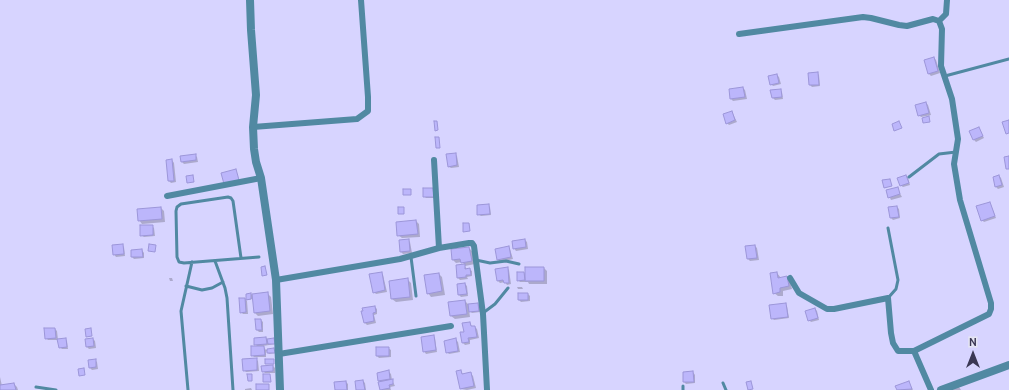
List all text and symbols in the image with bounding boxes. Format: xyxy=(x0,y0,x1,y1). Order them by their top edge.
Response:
north arrow xyxy=(953,334,993,374)
text: N xyxy=(969,335,977,349)

